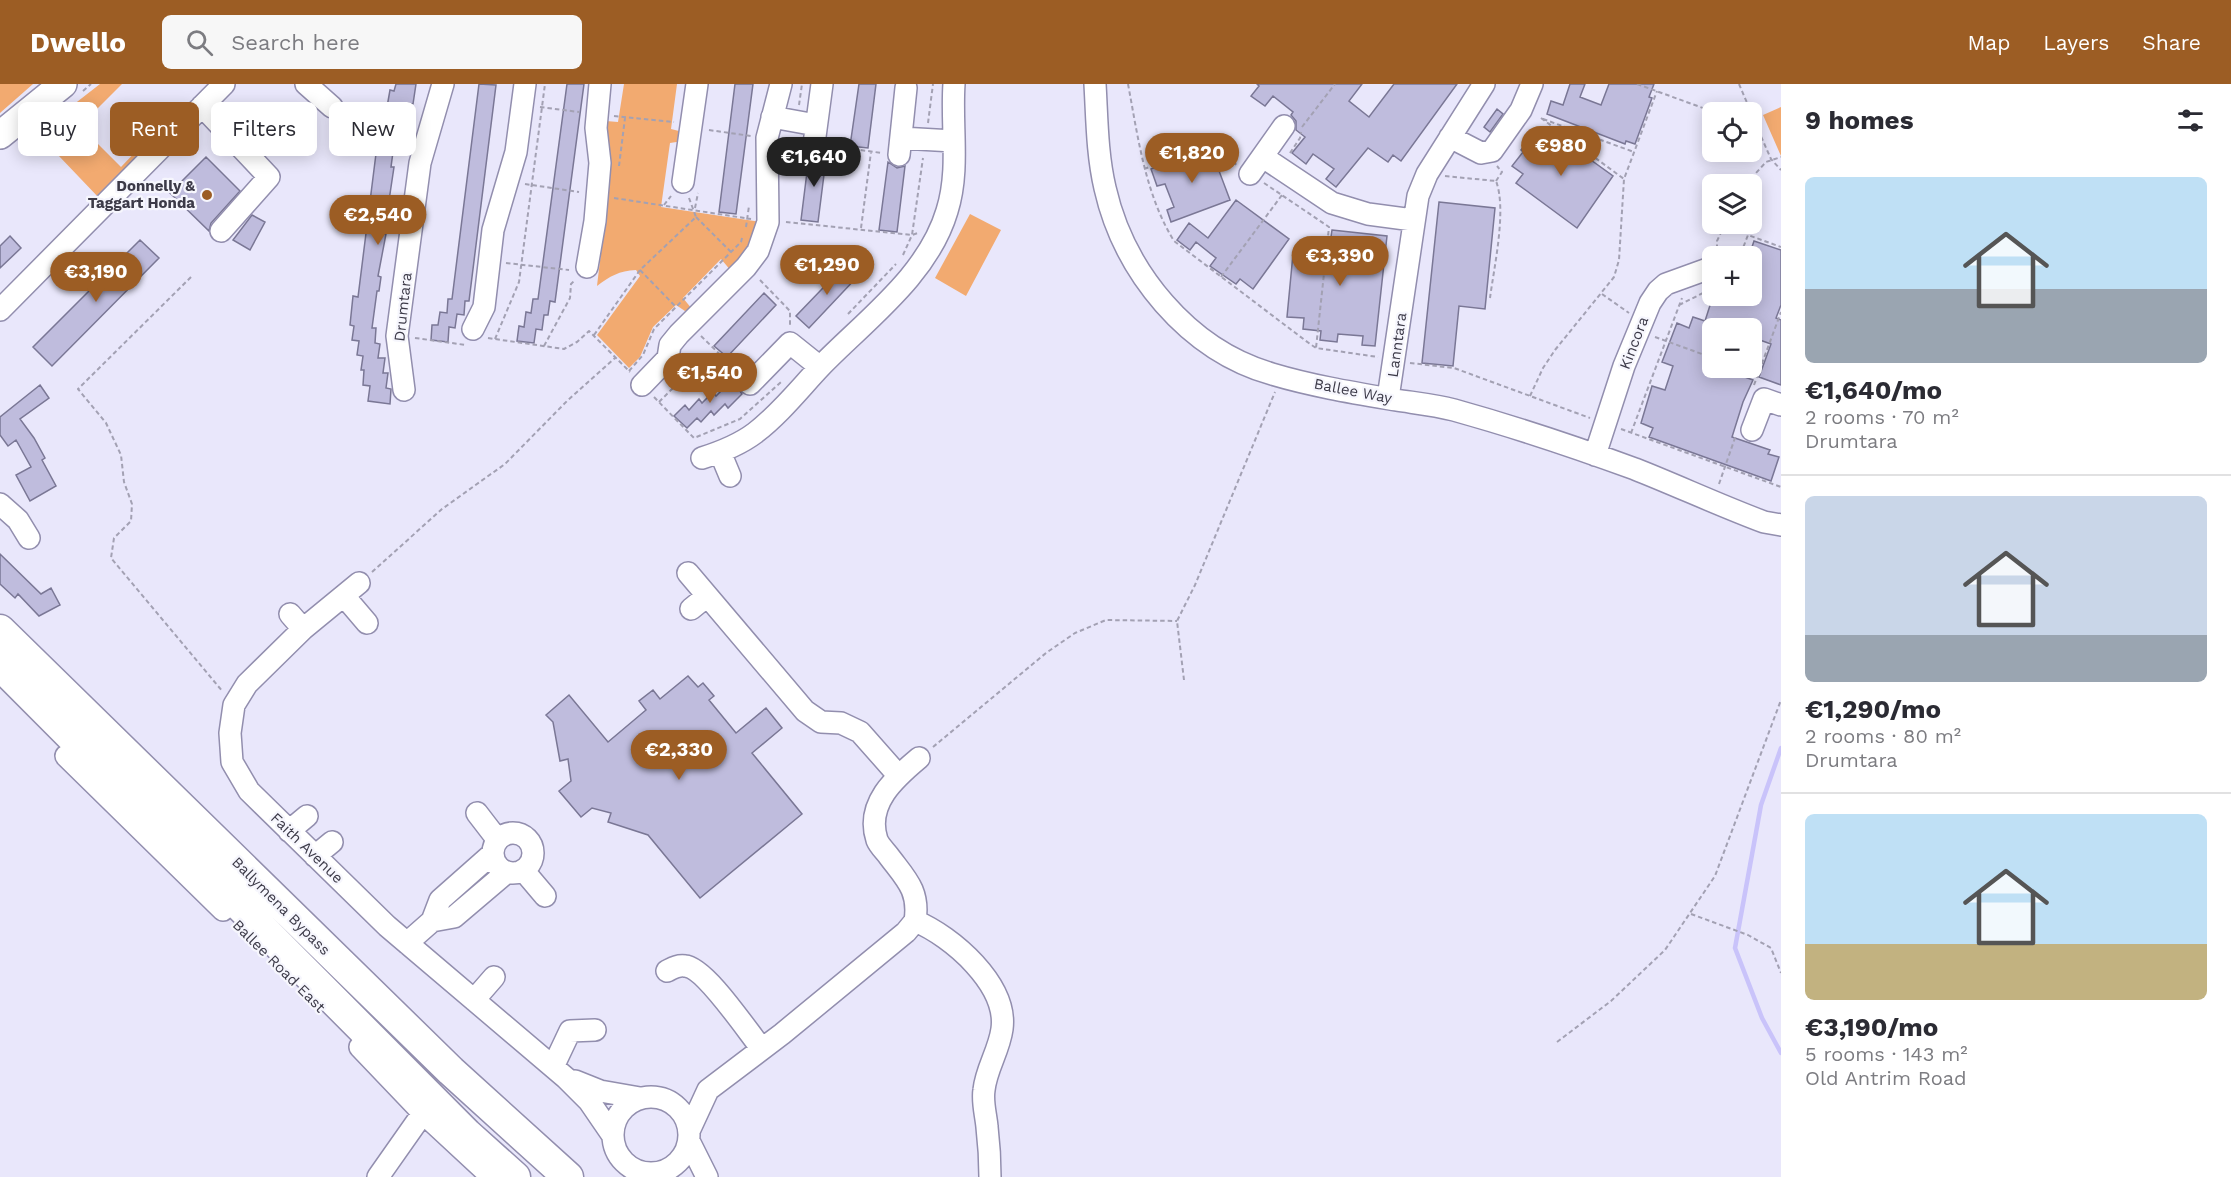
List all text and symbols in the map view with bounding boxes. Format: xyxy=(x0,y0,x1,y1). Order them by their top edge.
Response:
search box xyxy=(162,15,582,69)
text: Dwello xyxy=(30,26,126,59)
icon: search xyxy=(183,26,216,59)
text: Search here xyxy=(231,30,360,55)
text: Map xyxy=(1967,30,2010,55)
text: Layers xyxy=(2043,30,2109,55)
text: Share xyxy=(2142,30,2201,55)
chip: Buy xyxy=(18,102,98,156)
chip: Rent xyxy=(110,102,199,156)
chip: Filters xyxy=(211,102,317,156)
chip: New xyxy=(329,102,416,156)
map controls xyxy=(1702,102,1762,378)
button: locate xyxy=(1702,102,1762,162)
icon: filters xyxy=(2174,104,2207,137)
text: 9 homes xyxy=(1805,105,1914,135)
pin: €980 xyxy=(1525,126,1597,177)
pin: €1,820 xyxy=(1143,133,1241,184)
text: €980 xyxy=(1535,133,1587,157)
pin: €1,640 xyxy=(765,137,863,188)
text: €1,820 xyxy=(1159,140,1225,164)
text: €1,640 xyxy=(781,144,847,168)
button: layers xyxy=(1702,174,1762,234)
place label: Donnelly & Taggart Honda xyxy=(88,177,195,212)
marker: Donnelly & Taggart Honda xyxy=(200,188,214,202)
pin: €2,540 xyxy=(329,195,427,246)
text: €2,540 xyxy=(343,202,413,226)
icon: home xyxy=(1952,216,2060,324)
pin: €3,390 xyxy=(1291,236,1389,287)
text: €3,390 xyxy=(1306,243,1374,267)
pin: €1,290 xyxy=(778,245,876,296)
button: + xyxy=(1702,246,1762,306)
pin: €3,190 xyxy=(47,252,145,303)
text: €1,290 xyxy=(794,252,860,276)
text: €3,190 xyxy=(64,259,128,283)
street label: Drumtara xyxy=(390,271,416,342)
street label: Lanntara xyxy=(1384,311,1411,378)
street label: Kincora xyxy=(1616,314,1652,372)
button: − xyxy=(1702,318,1762,378)
pin: €1,540 xyxy=(661,353,759,404)
text: €1,540 xyxy=(677,360,743,384)
street label: Ballee Way xyxy=(1312,375,1394,407)
text: €1,640/mo xyxy=(1805,375,1942,405)
text: 2 rooms · 70 m² xyxy=(1805,405,1959,429)
text: Drumtara xyxy=(1805,429,1898,453)
icon: home xyxy=(1952,535,2060,643)
text: €1,290/mo xyxy=(1805,694,1941,724)
text: 2 rooms · 80 m² xyxy=(1805,724,1961,748)
pin: €2,330 xyxy=(630,730,728,781)
text: €2,330 xyxy=(645,737,713,761)
text: Drumtara xyxy=(1805,748,1898,772)
street label: Faith Avenue xyxy=(267,809,347,887)
street label: Ballymena Bypass xyxy=(228,853,334,959)
icon: home xyxy=(1952,853,2060,961)
street label: Ballee Road East xyxy=(229,916,330,1017)
text: €3,190/mo xyxy=(1805,1012,1938,1042)
text: 5 rooms · 143 m² xyxy=(1805,1042,1968,1066)
text: Old Antrim Road xyxy=(1805,1066,1967,1090)

